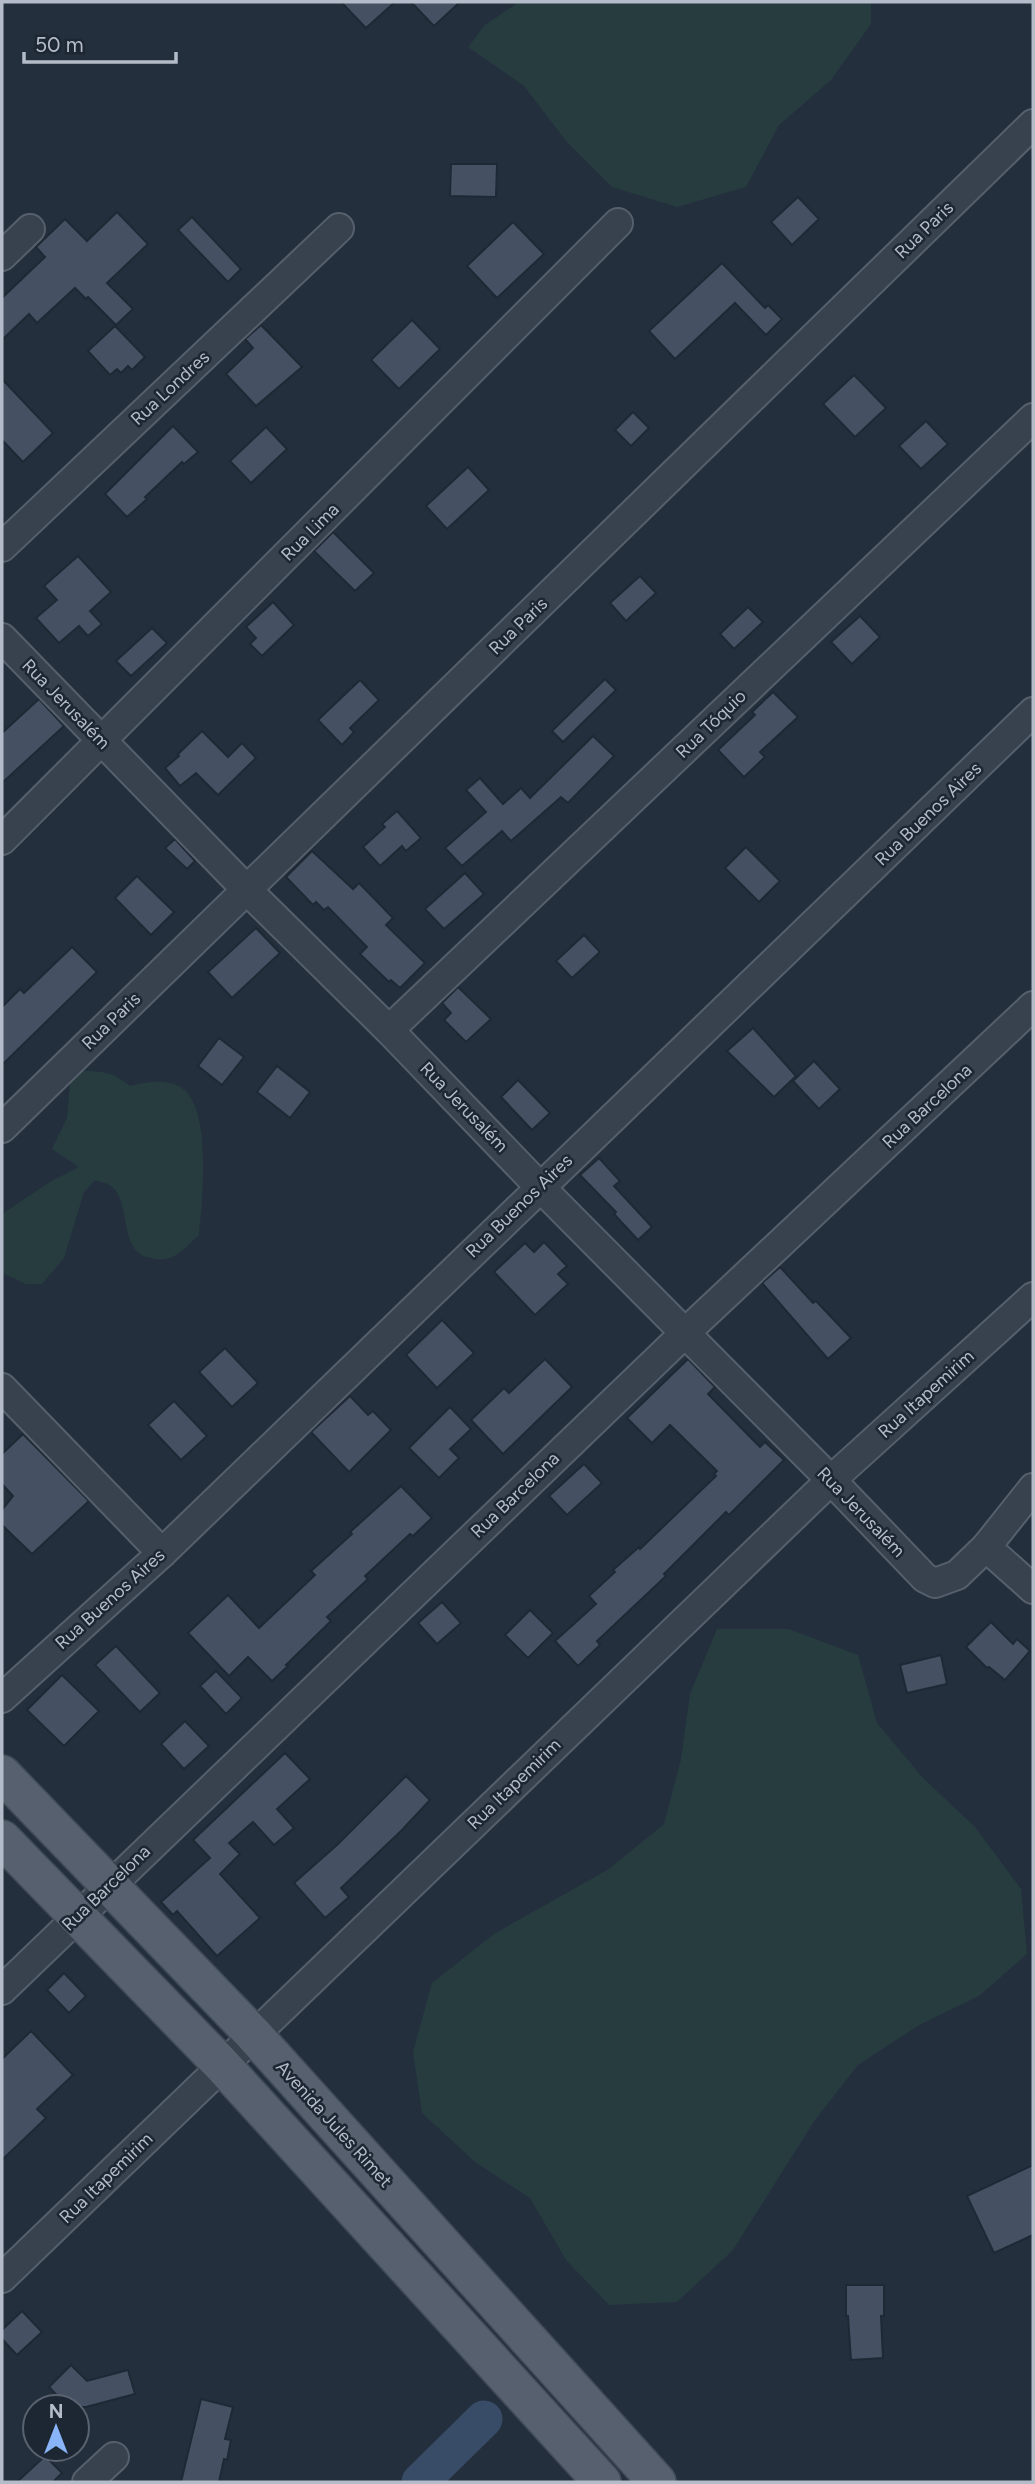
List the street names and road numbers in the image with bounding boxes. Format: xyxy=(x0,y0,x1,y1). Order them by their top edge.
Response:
street label: Rua Paris xyxy=(890,197,958,263)
street label: Rua Londres xyxy=(126,346,214,430)
street label: Rua Lima xyxy=(276,498,344,566)
street label: Rua Paris xyxy=(484,593,552,659)
street label: Rua Jerusalém xyxy=(17,654,115,754)
street label: Rua Tóquio xyxy=(671,685,751,763)
street label: Rua Buenos Aires xyxy=(870,758,986,870)
street label: Rua Paris xyxy=(77,988,145,1054)
street label: Rua Jerusalém xyxy=(415,1057,513,1157)
street label: Rua Barcelona xyxy=(878,1059,976,1153)
street label: Rua Buenos Aires xyxy=(461,1150,577,1262)
street label: Rua Itapemirim xyxy=(874,1345,978,1443)
street label: Rua Barcelona xyxy=(466,1447,564,1543)
street label: Rua Jerusalém xyxy=(812,1462,910,1562)
street label: Rua Buenos Aires xyxy=(51,1544,169,1654)
street label: Rua Itapemirim xyxy=(463,1734,565,1834)
street label: Rua Barcelona xyxy=(57,1840,155,1936)
street label: Avenida Jules Rimet xyxy=(271,2056,397,2192)
street label: Rua Itapemirim xyxy=(55,2128,157,2228)

